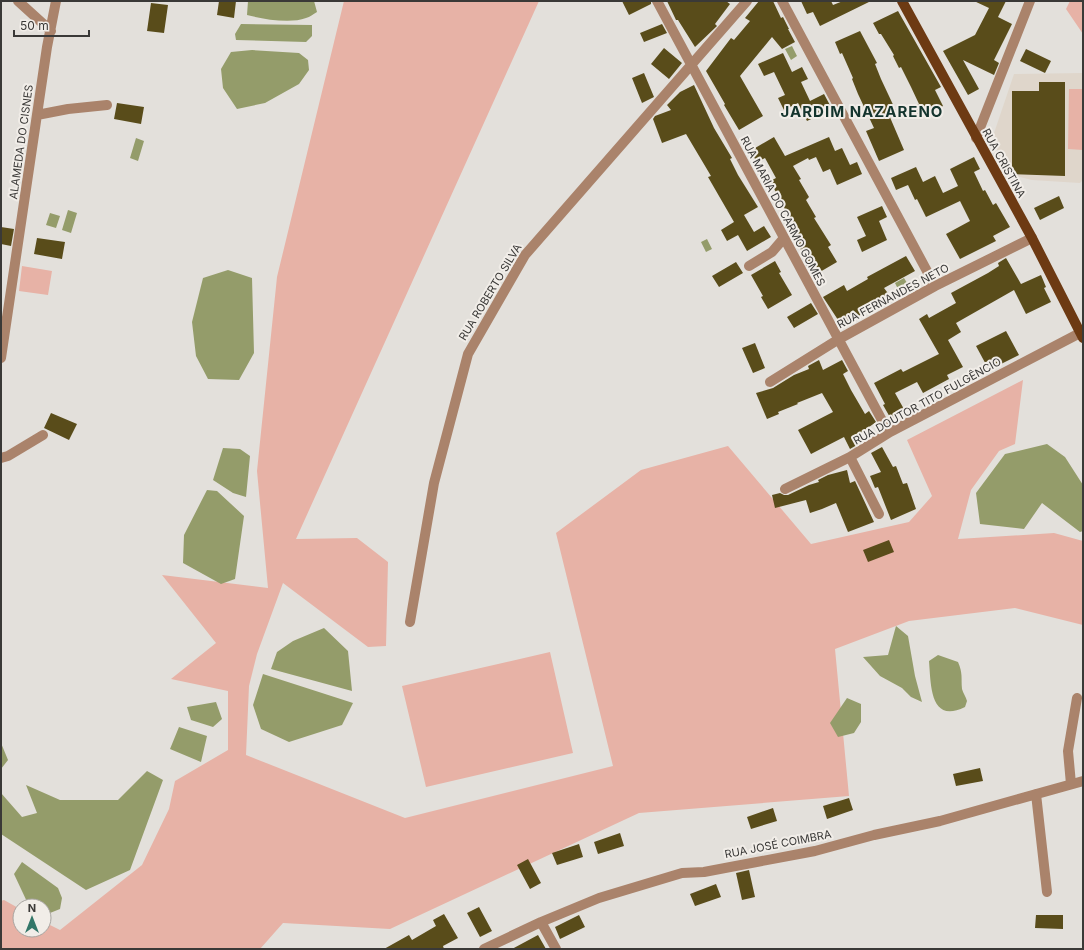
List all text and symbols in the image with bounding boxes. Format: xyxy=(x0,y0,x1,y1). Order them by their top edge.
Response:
scale bar xyxy=(14,12,89,38)
text: 50 m xyxy=(20,18,49,33)
street label: ALAMEDA DO CISNES xyxy=(6,84,36,200)
district label: JARDIM NAZARENO xyxy=(781,102,943,121)
street label: RUA CRISTINA xyxy=(979,126,1029,200)
street label: RUA MARIA DO CARMO GOMES xyxy=(737,134,829,288)
street label: RUA ROBERTO SILVA xyxy=(456,241,525,343)
street label: RUA FERNANDES NETO xyxy=(835,261,951,331)
street label: RUA DOUTOR TITO FULGÊNCIO xyxy=(851,354,1003,448)
street label: RUA JOSÉ COIMBRA xyxy=(723,827,833,861)
north arrow xyxy=(12,898,52,938)
text: N xyxy=(28,901,36,915)

